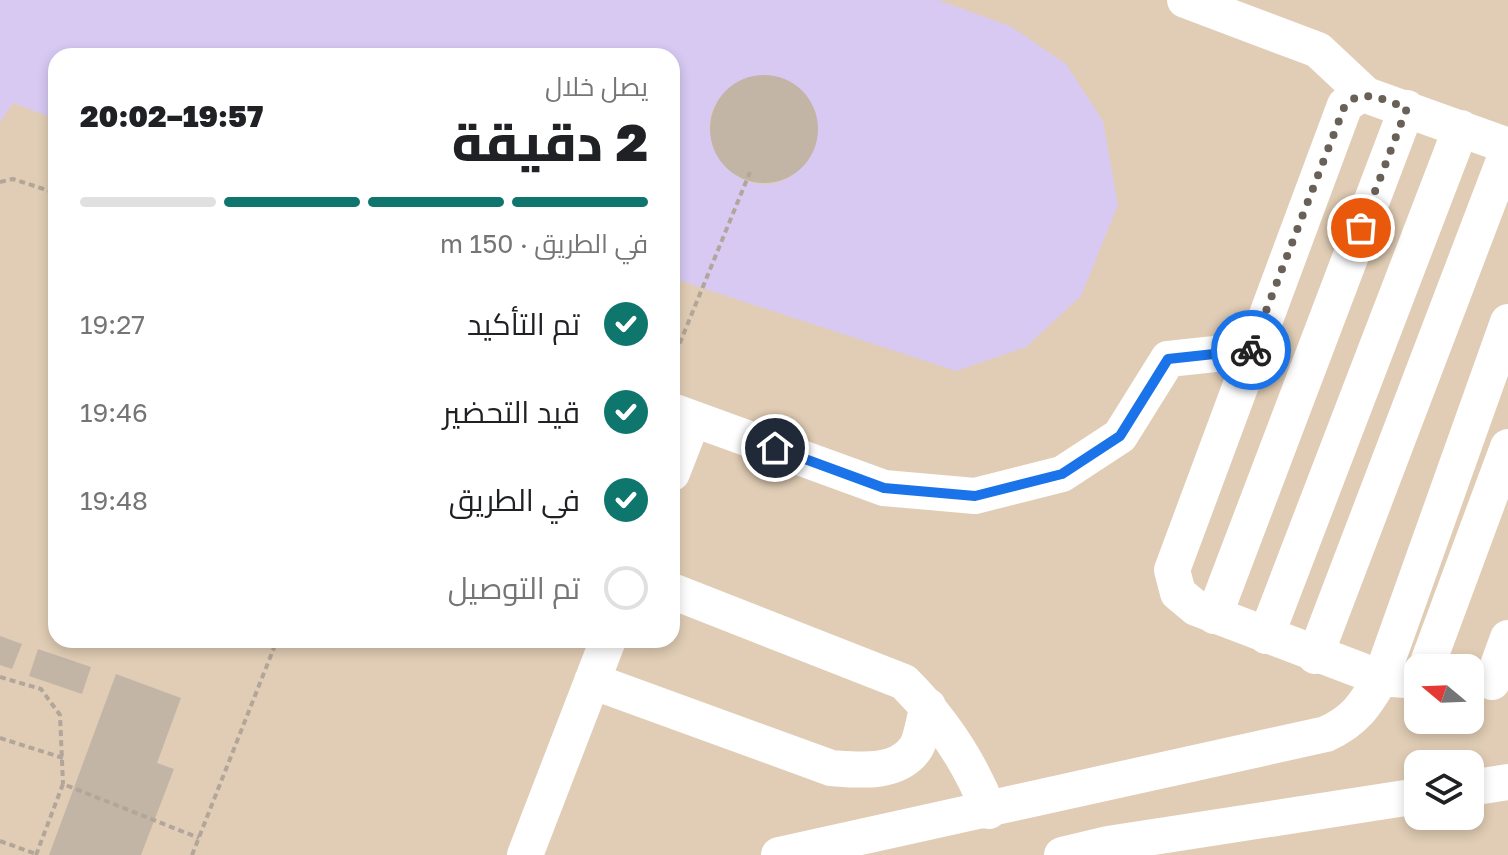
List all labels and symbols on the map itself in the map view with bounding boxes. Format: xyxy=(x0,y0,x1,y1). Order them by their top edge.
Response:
pin xyxy=(1327,194,1395,262)
courier xyxy=(1211,310,1291,390)
pin xyxy=(741,414,809,482)
north arrow xyxy=(1404,654,1484,734)

